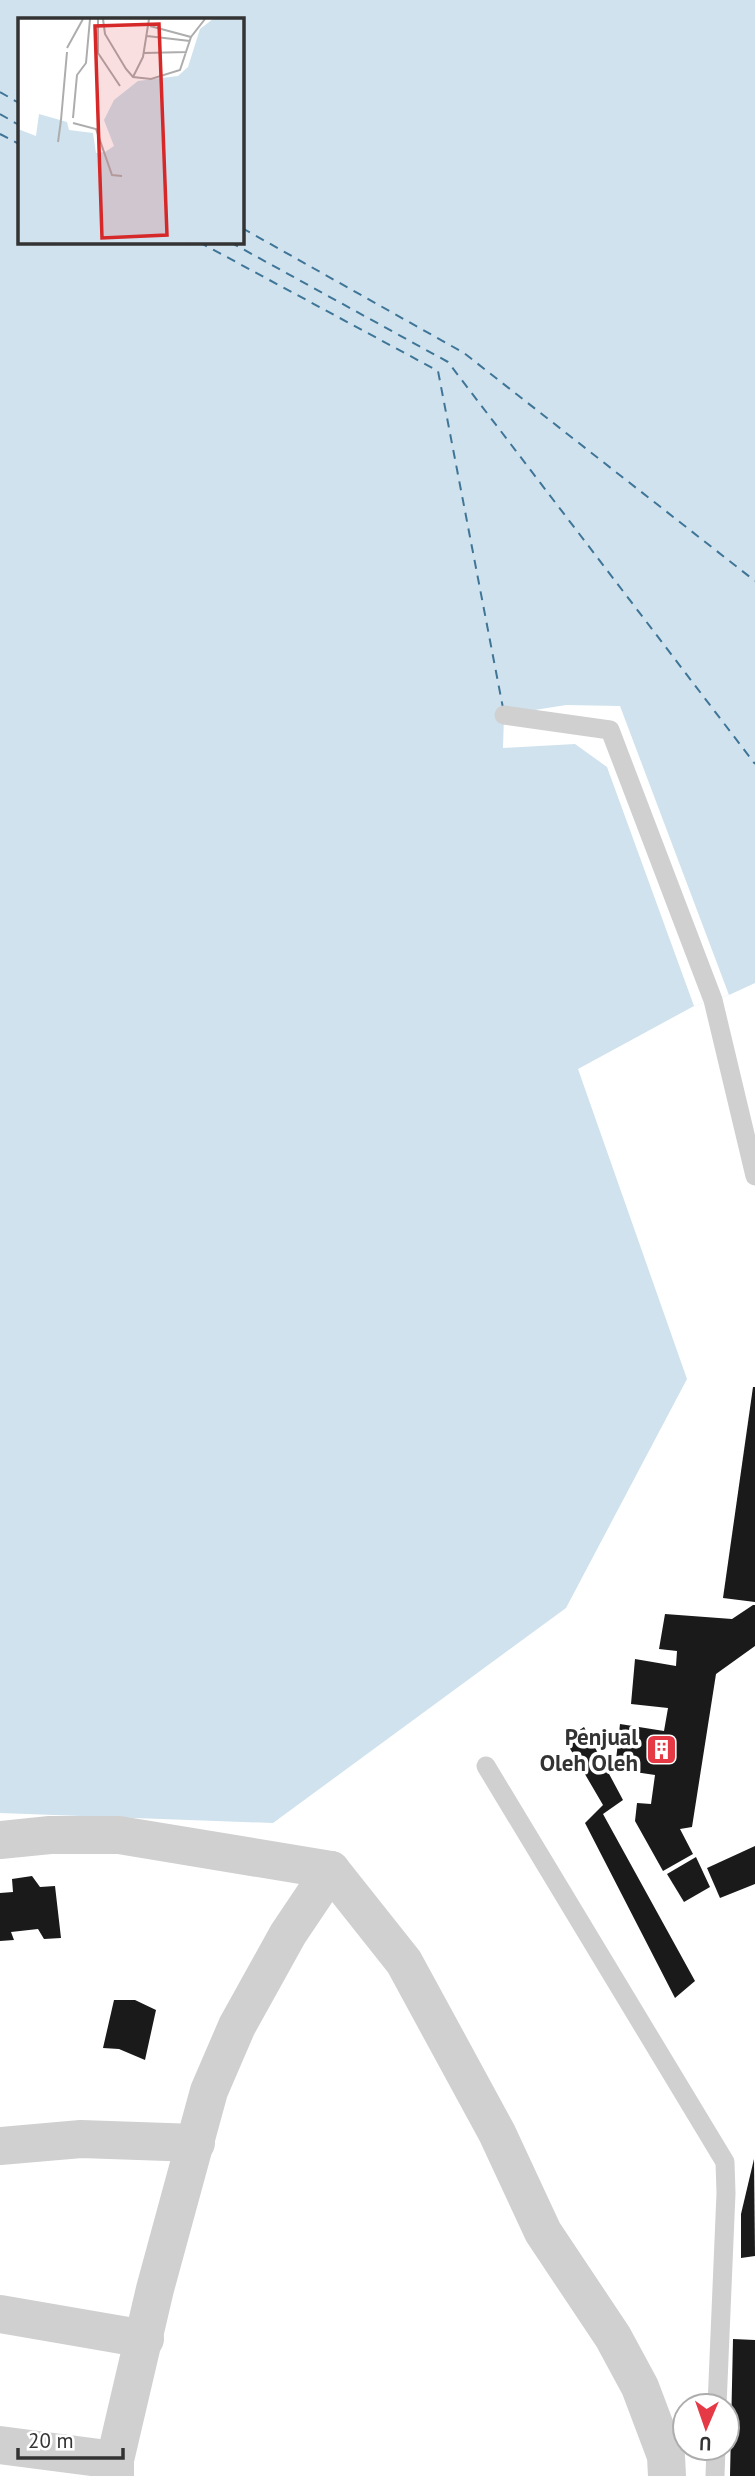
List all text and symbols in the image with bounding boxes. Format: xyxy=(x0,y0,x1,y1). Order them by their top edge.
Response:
inset map xyxy=(18,18,243,243)
place label: Penjual Oleh Oleh xyxy=(540,1722,638,1777)
building icon: Penjual Oleh Oleh xyxy=(644,1733,678,1767)
north arrow xyxy=(671,2392,741,2462)
scale bar xyxy=(18,2416,122,2460)
text: 20 m xyxy=(28,2427,74,2454)
text: U xyxy=(699,2432,712,2456)

